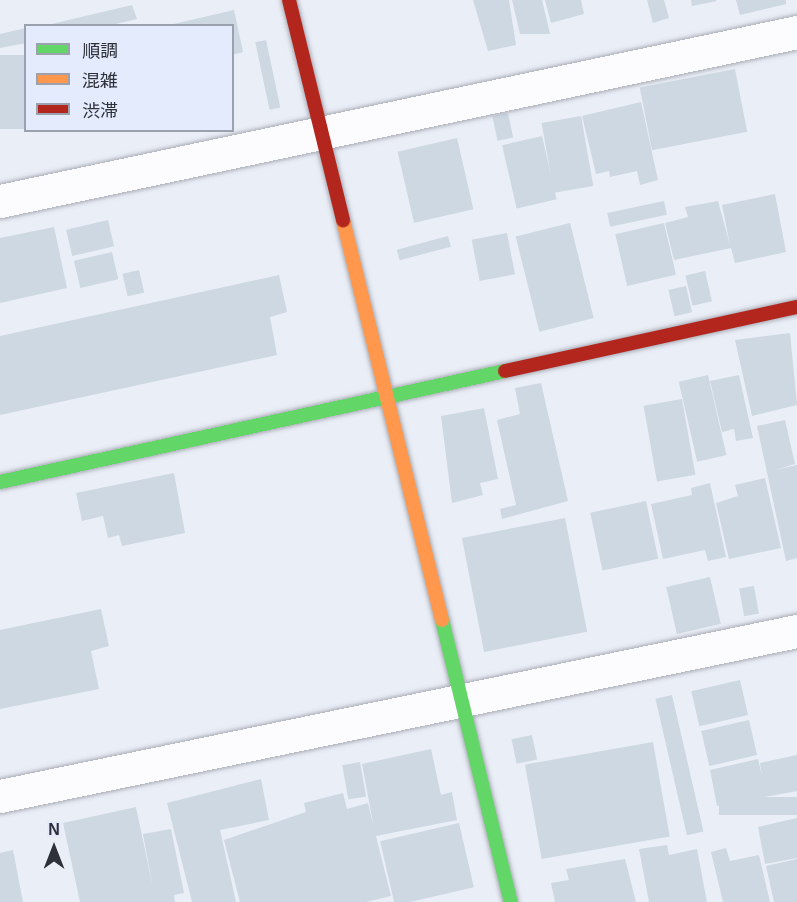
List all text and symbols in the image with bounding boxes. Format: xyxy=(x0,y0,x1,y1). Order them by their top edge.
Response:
legend xyxy=(24,24,234,132)
text: 順調 xyxy=(82,41,118,61)
text: 混雑 xyxy=(82,71,118,91)
text: 渋滞 xyxy=(82,101,118,121)
north arrow xyxy=(24,818,84,878)
text: N xyxy=(48,821,60,838)

